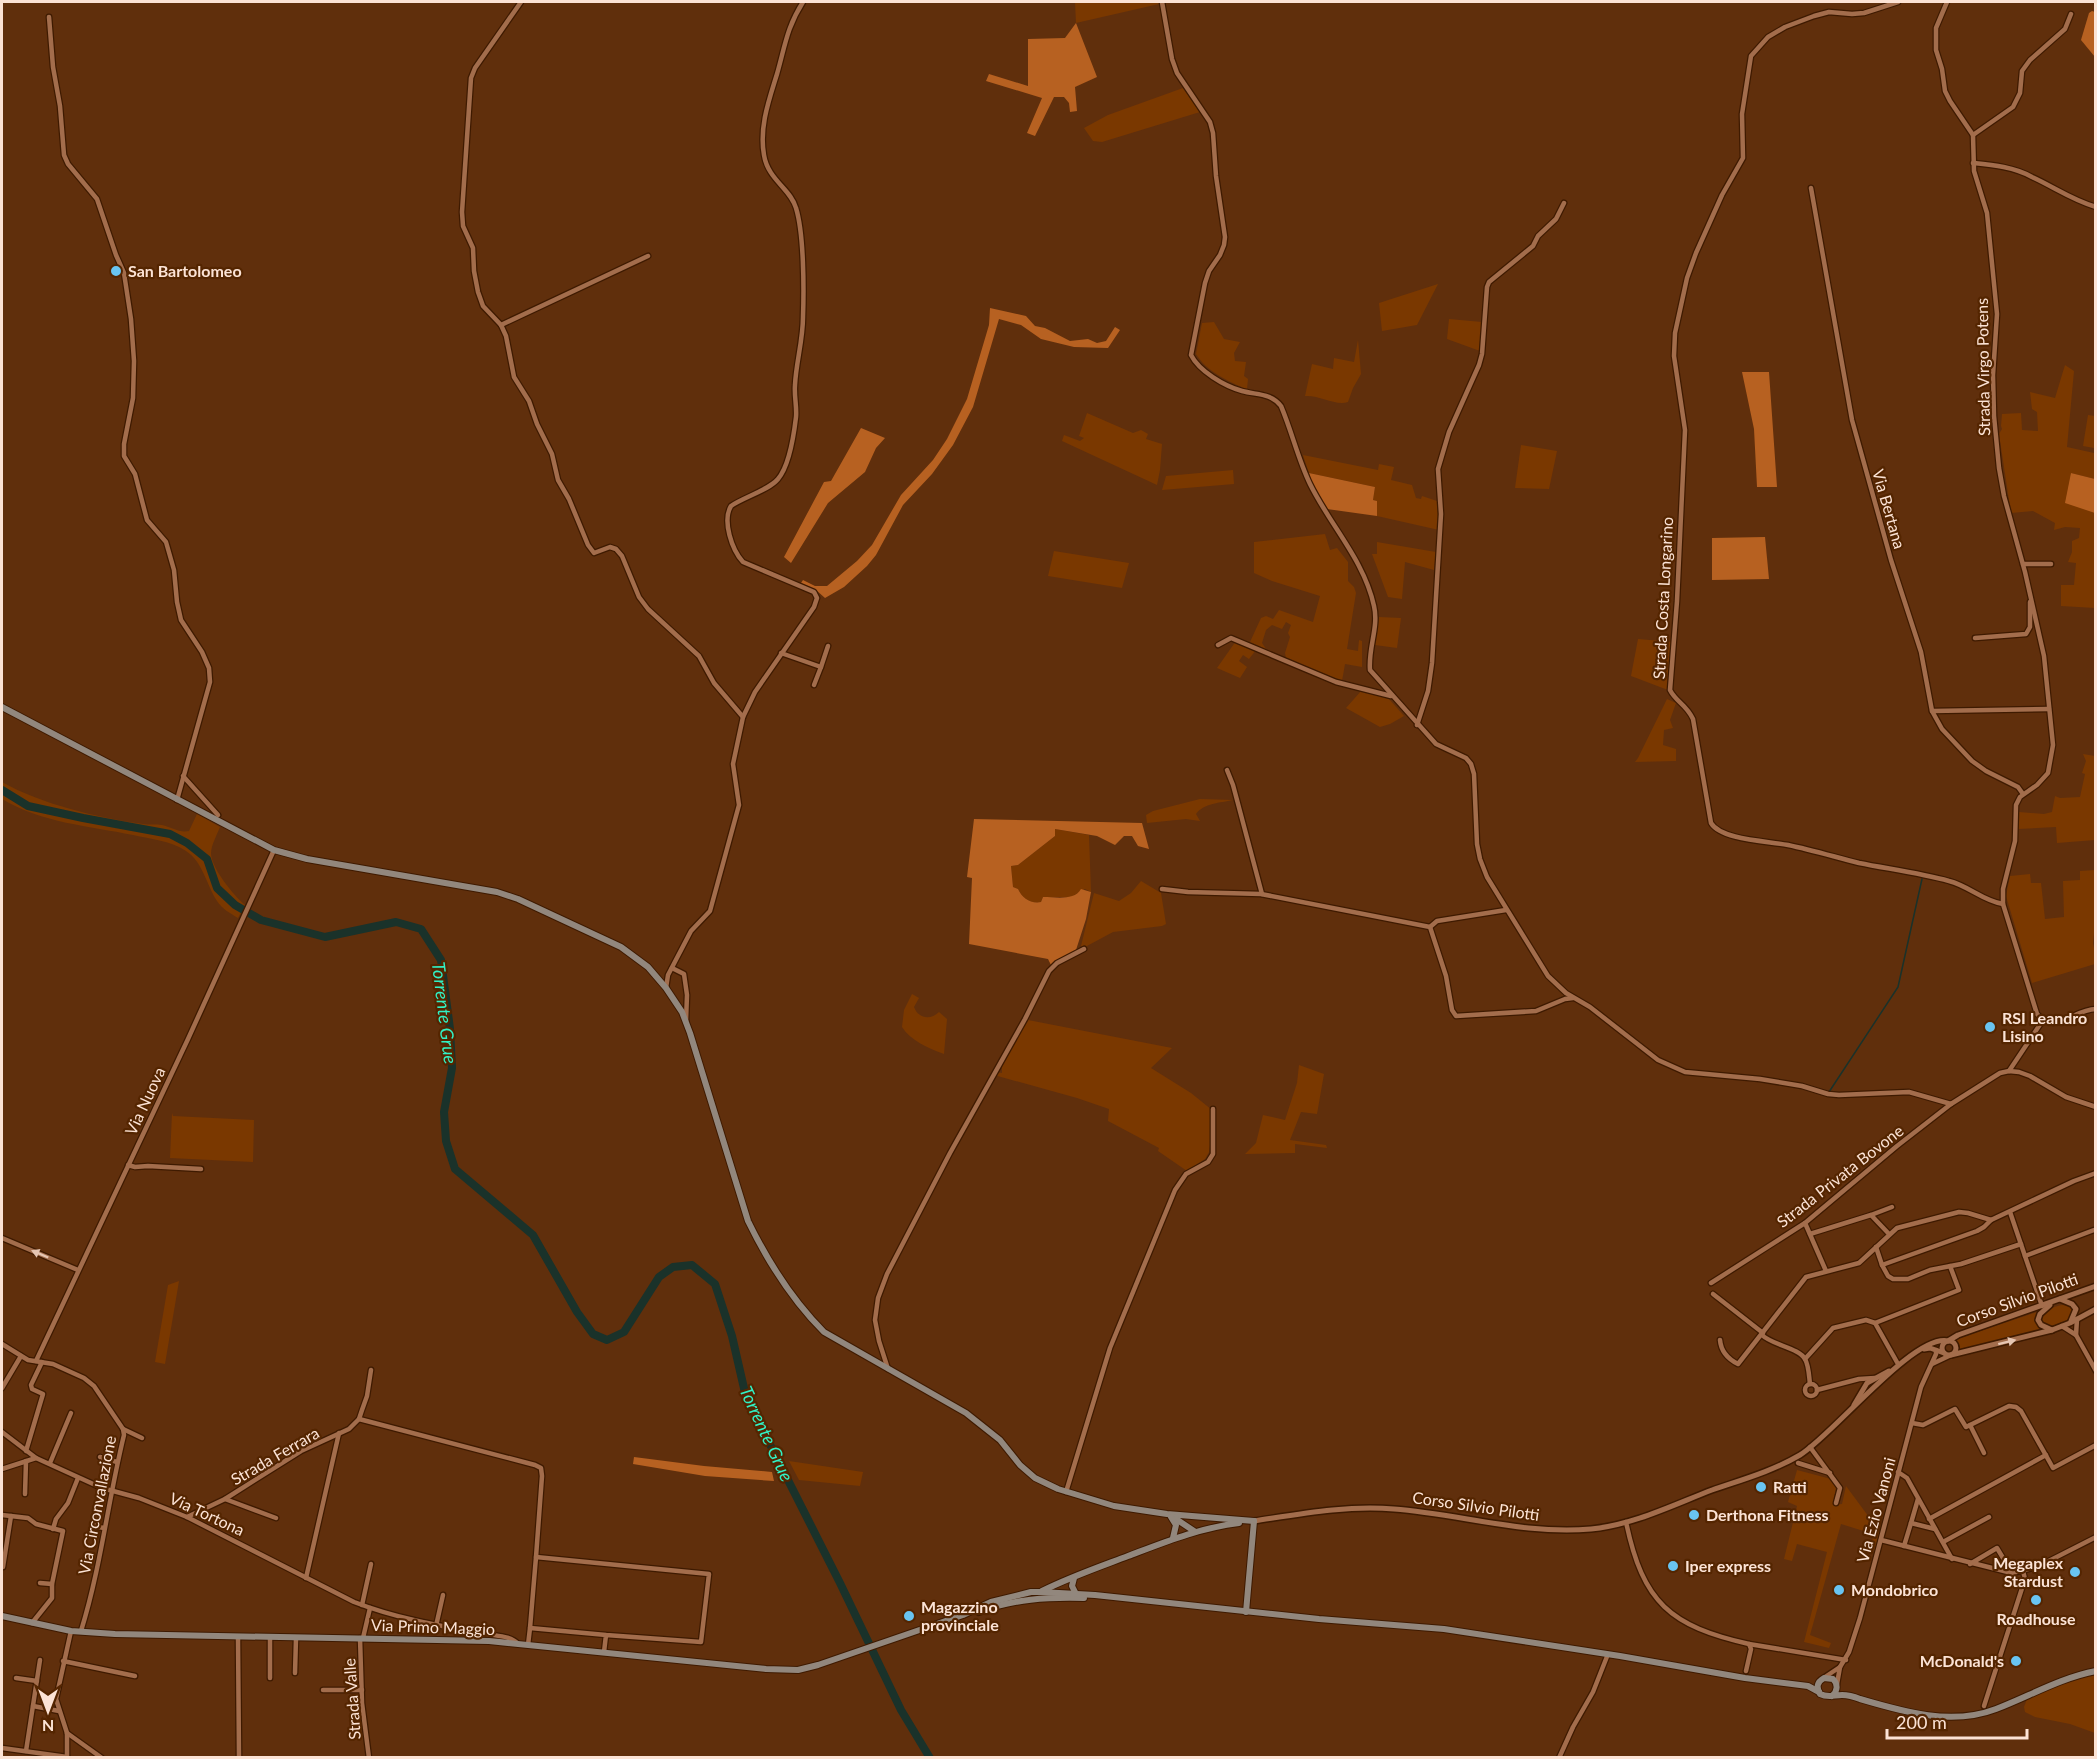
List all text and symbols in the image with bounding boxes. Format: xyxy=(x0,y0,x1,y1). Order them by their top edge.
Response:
place label: San Bartolomeo xyxy=(128,261,242,280)
marker: San Bartolomeo xyxy=(109,264,123,278)
street label: Strada Virgo Potens xyxy=(1972,298,1993,436)
street label: Via Bertana xyxy=(1869,467,1910,551)
street label: Strada Costa Longarino xyxy=(1649,516,1676,680)
water label: Torrente Grue xyxy=(428,961,462,1065)
place label: RSI Leandro Lisino xyxy=(2002,1008,2087,1045)
marker: RSI Leandro Lisino xyxy=(1983,1020,1997,1034)
street label: Via Nuova xyxy=(121,1064,168,1138)
street label: Strada Privata Bovone xyxy=(1773,1120,1907,1231)
one-way arrow xyxy=(30,1249,48,1259)
street label: Corso Silvio Pilotti xyxy=(1953,1269,2080,1330)
one-way arrow xyxy=(1998,1337,2016,1347)
water label: Torrente Grue xyxy=(735,1382,799,1485)
street label: Strada Ferrara xyxy=(227,1423,322,1488)
street label: Via Circonvallazione xyxy=(74,1434,119,1576)
street label: Via Ezio Vanoni xyxy=(1852,1455,1899,1564)
place label: Ratti xyxy=(1773,1477,1807,1496)
marker: Ratti xyxy=(1754,1480,1768,1494)
street label: Corso Silvio Pilotti xyxy=(1411,1487,1541,1524)
street label: Via Tortona xyxy=(167,1488,248,1539)
place label: Derthona Fitness xyxy=(1706,1505,1828,1524)
marker: Derthona Fitness xyxy=(1687,1508,1701,1522)
place label: Megaplex Stardust xyxy=(1993,1553,2064,1590)
place label: Iper express xyxy=(1685,1556,1771,1575)
marker: Iper express xyxy=(1666,1559,1680,1573)
marker: Megaplex Stardust xyxy=(2068,1565,2082,1579)
place label: Mondobrico xyxy=(1851,1580,1938,1599)
marker: Mondobrico xyxy=(1832,1583,1846,1597)
marker: Roadhouse xyxy=(2029,1593,2043,1607)
place label: Magazzino provinciale xyxy=(921,1597,999,1634)
marker: Magazzino provinciale xyxy=(902,1609,916,1623)
place label: Roadhouse xyxy=(1997,1609,2076,1628)
street label: Via Primo Maggio xyxy=(371,1615,495,1638)
place label: McDonald's xyxy=(1920,1651,2004,1670)
marker: McDonald's xyxy=(2009,1654,2023,1668)
street label: Strada Valle xyxy=(339,1658,364,1740)
north arrow xyxy=(18,1681,78,1741)
scale bar xyxy=(1887,1702,2026,1740)
text: 200 m xyxy=(1896,1711,1947,1733)
text: N xyxy=(42,1717,54,1736)

